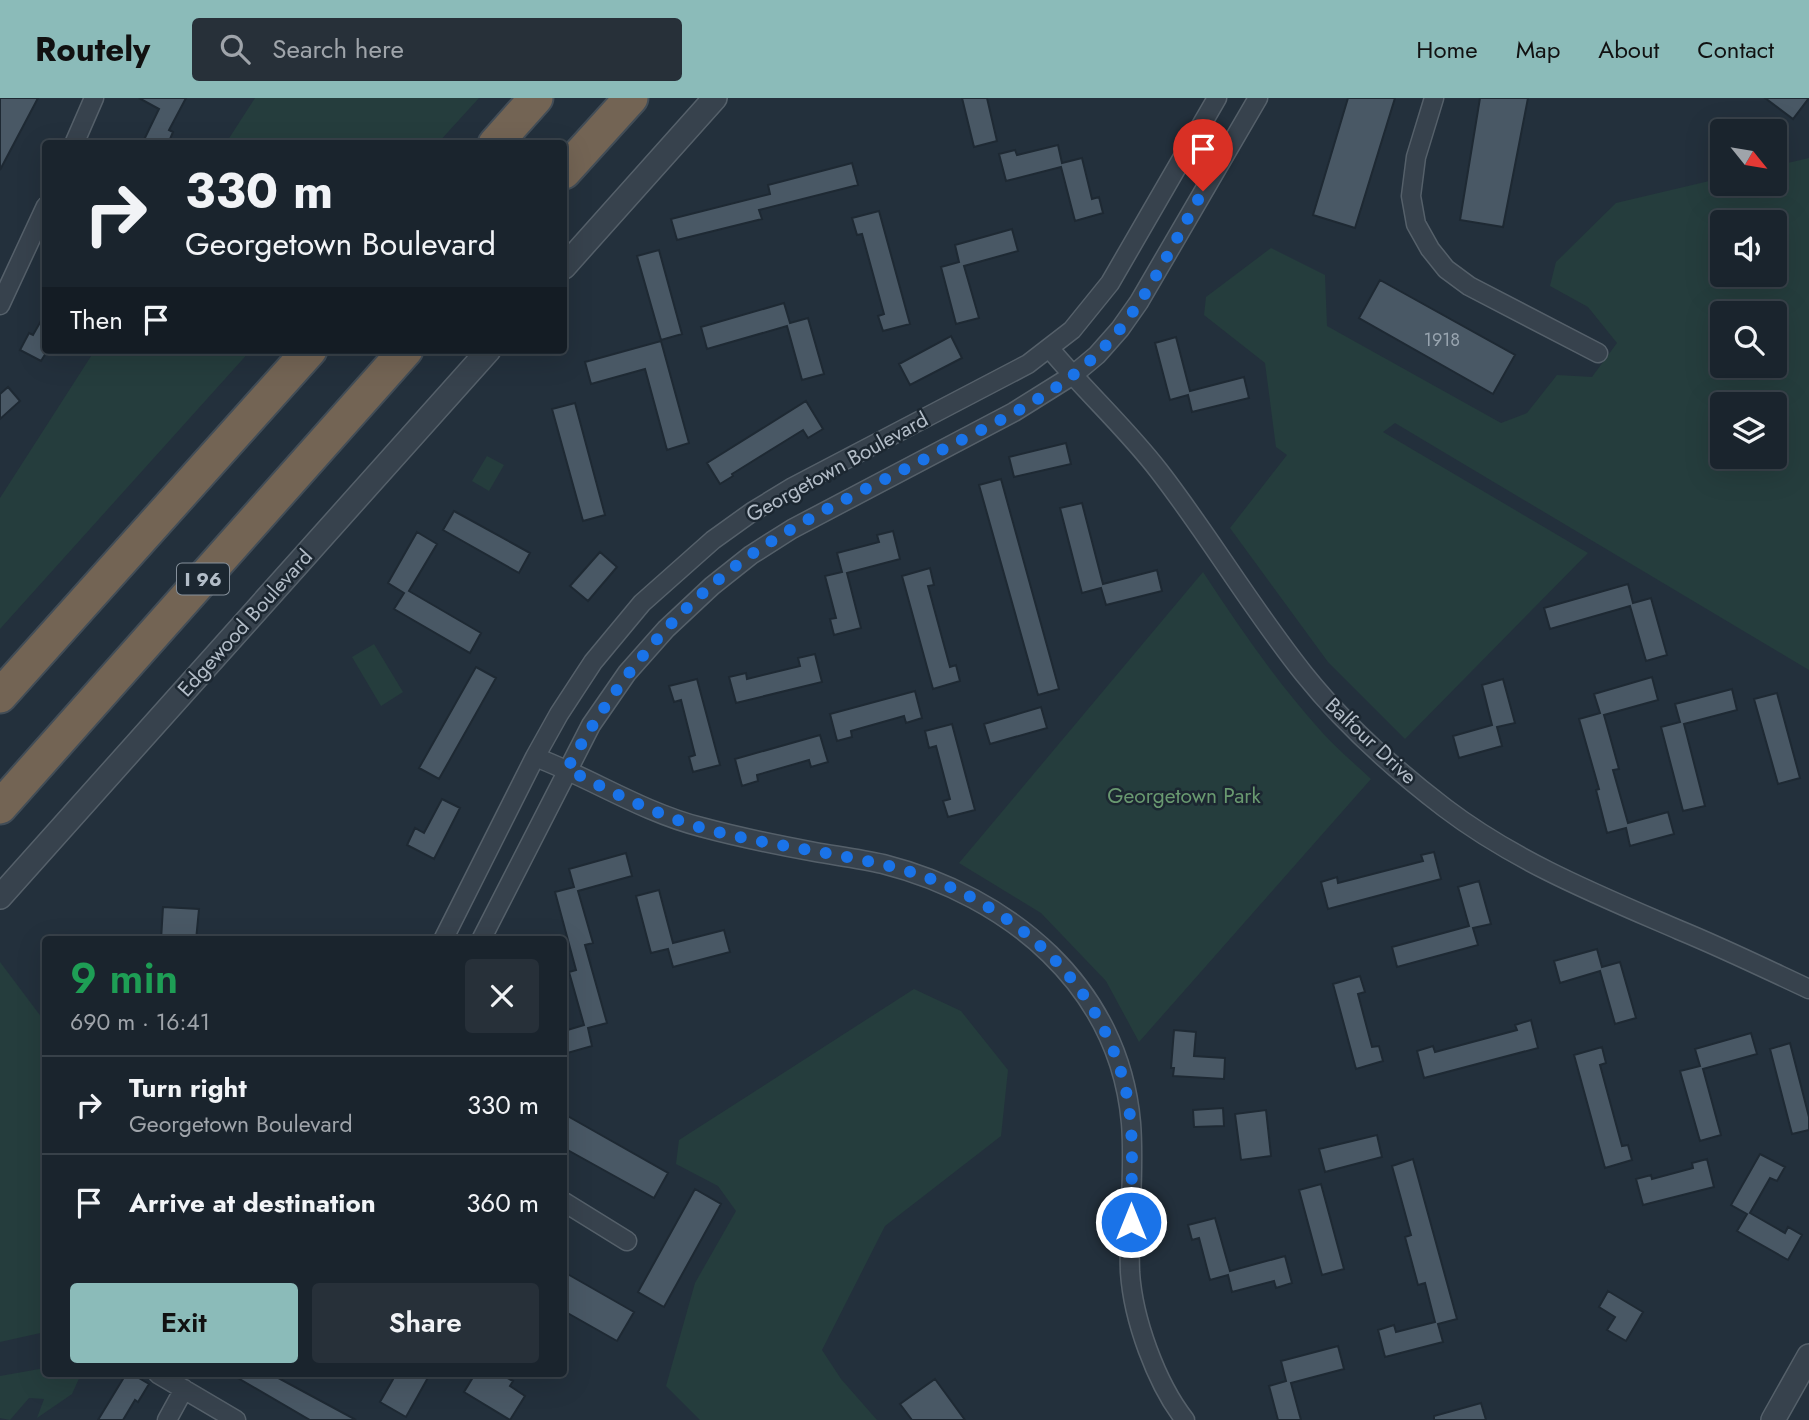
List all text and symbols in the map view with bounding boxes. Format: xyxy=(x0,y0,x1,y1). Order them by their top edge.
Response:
search box xyxy=(192,18,682,81)
text: Routely xyxy=(35,26,150,73)
icon: search xyxy=(216,30,254,68)
text: Search here xyxy=(272,30,404,68)
text: Home xyxy=(1416,32,1478,67)
text: Map xyxy=(1516,32,1560,67)
text: About xyxy=(1598,32,1659,67)
text: Contact xyxy=(1697,32,1774,67)
pin xyxy=(1173,119,1233,191)
north arrow xyxy=(1710,119,1787,196)
map controls xyxy=(1710,119,1787,469)
icon: arrive xyxy=(1184,130,1222,168)
text: 330 m xyxy=(185,156,333,226)
icon: right xyxy=(70,168,161,259)
button: sound xyxy=(1710,210,1787,287)
text: Georgetown Boulevard xyxy=(185,221,496,267)
text: Then xyxy=(70,301,123,339)
icon: arrive xyxy=(137,301,175,339)
button: search xyxy=(1710,301,1787,378)
house number: 1918 xyxy=(1424,327,1460,353)
button: layers xyxy=(1710,392,1787,469)
street label: Georgetown Boulevard xyxy=(740,404,934,530)
street label: Edgewood Boulevard xyxy=(171,543,319,703)
road number: I 96 xyxy=(177,564,229,594)
street label: Balfour Drive xyxy=(1319,691,1424,791)
park label: Georgetown Park xyxy=(1107,781,1261,811)
text: 9 min xyxy=(70,948,178,1009)
button: close xyxy=(465,959,539,1033)
text: 690 m · 16:41 xyxy=(70,1005,210,1039)
text: Turn right xyxy=(129,1069,247,1107)
icon: right xyxy=(70,1086,108,1124)
text: 330 m xyxy=(467,1086,539,1124)
text: Georgetown Boulevard xyxy=(129,1107,353,1141)
icon: arrive xyxy=(70,1184,108,1222)
text: Arrive at destination xyxy=(129,1184,376,1222)
text: 360 m xyxy=(466,1184,539,1222)
position arrow xyxy=(1094,1185,1168,1259)
button: Exit xyxy=(70,1283,298,1363)
button: Share xyxy=(312,1283,539,1363)

